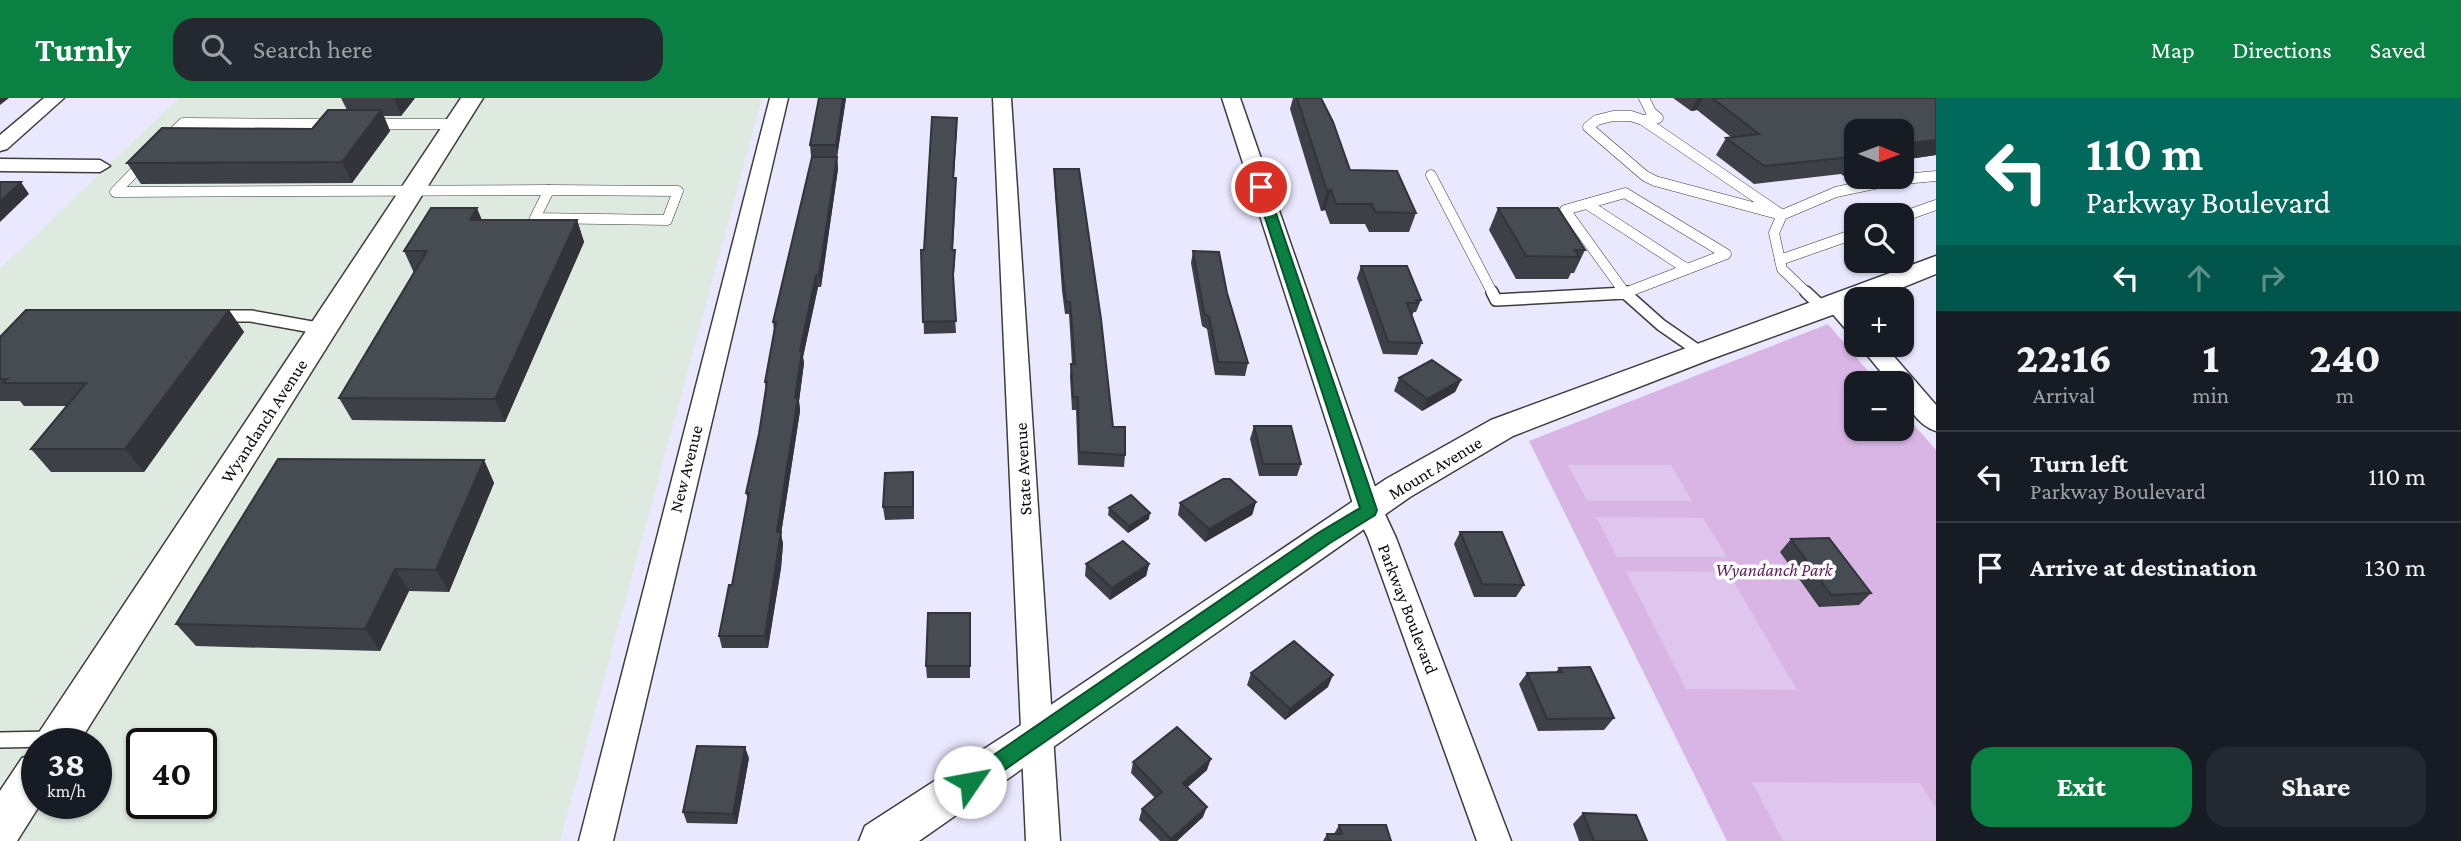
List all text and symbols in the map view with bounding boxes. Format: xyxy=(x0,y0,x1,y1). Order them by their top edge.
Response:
search box xyxy=(173,18,663,81)
icon: search xyxy=(197,30,235,68)
text: Turnly xyxy=(35,31,131,68)
text: Search here xyxy=(253,35,372,64)
text: Map xyxy=(2151,36,2195,63)
text: Directions xyxy=(2233,36,2332,63)
text: Saved xyxy=(2370,36,2426,63)
north arrow xyxy=(1844,119,1914,189)
map controls xyxy=(1844,119,1914,441)
icon: left xyxy=(1971,126,2062,217)
text: 110 m xyxy=(2086,126,2203,181)
pin xyxy=(1231,157,1291,217)
icon: arrive xyxy=(1242,168,1280,206)
text: Parkway Boulevard xyxy=(2086,184,2331,220)
button: search xyxy=(1844,203,1914,273)
icon: left xyxy=(2107,259,2145,297)
icon: ahead xyxy=(2180,259,2218,297)
icon: right xyxy=(2253,259,2291,297)
button: + xyxy=(1844,287,1914,357)
text: 22:16 xyxy=(2016,334,2112,381)
text: 1 xyxy=(2202,334,2219,381)
text: 240 xyxy=(2309,334,2381,381)
street label: Wyandanch Avenue xyxy=(217,355,311,487)
button: − xyxy=(1844,371,1914,441)
text: Arrival xyxy=(2033,382,2095,408)
text: min xyxy=(2192,382,2229,408)
text: m xyxy=(2336,382,2354,408)
street label: State Avenue xyxy=(1011,422,1035,516)
street label: New Avenue xyxy=(666,423,707,515)
street label: Mount Avenue xyxy=(1385,432,1485,504)
text: Turn left xyxy=(2030,449,2128,478)
icon: left xyxy=(1971,458,2009,496)
text: 110 m xyxy=(2368,462,2426,491)
text: Parkway Boulevard xyxy=(2030,478,2206,504)
street label: Parkway Boulevard xyxy=(1374,541,1442,677)
icon: arrive xyxy=(1971,549,2009,587)
text: Arrive at destination xyxy=(2030,553,2257,582)
text: 130 m xyxy=(2365,553,2426,582)
park label: Wyandanch Park xyxy=(1716,560,1834,580)
speed limit sign: 40 xyxy=(126,728,217,819)
text: 38 xyxy=(48,745,85,784)
position arrow xyxy=(933,745,1007,819)
button: Exit xyxy=(1971,747,2192,827)
button: Share xyxy=(2206,747,2426,827)
text: km/h xyxy=(47,781,86,801)

